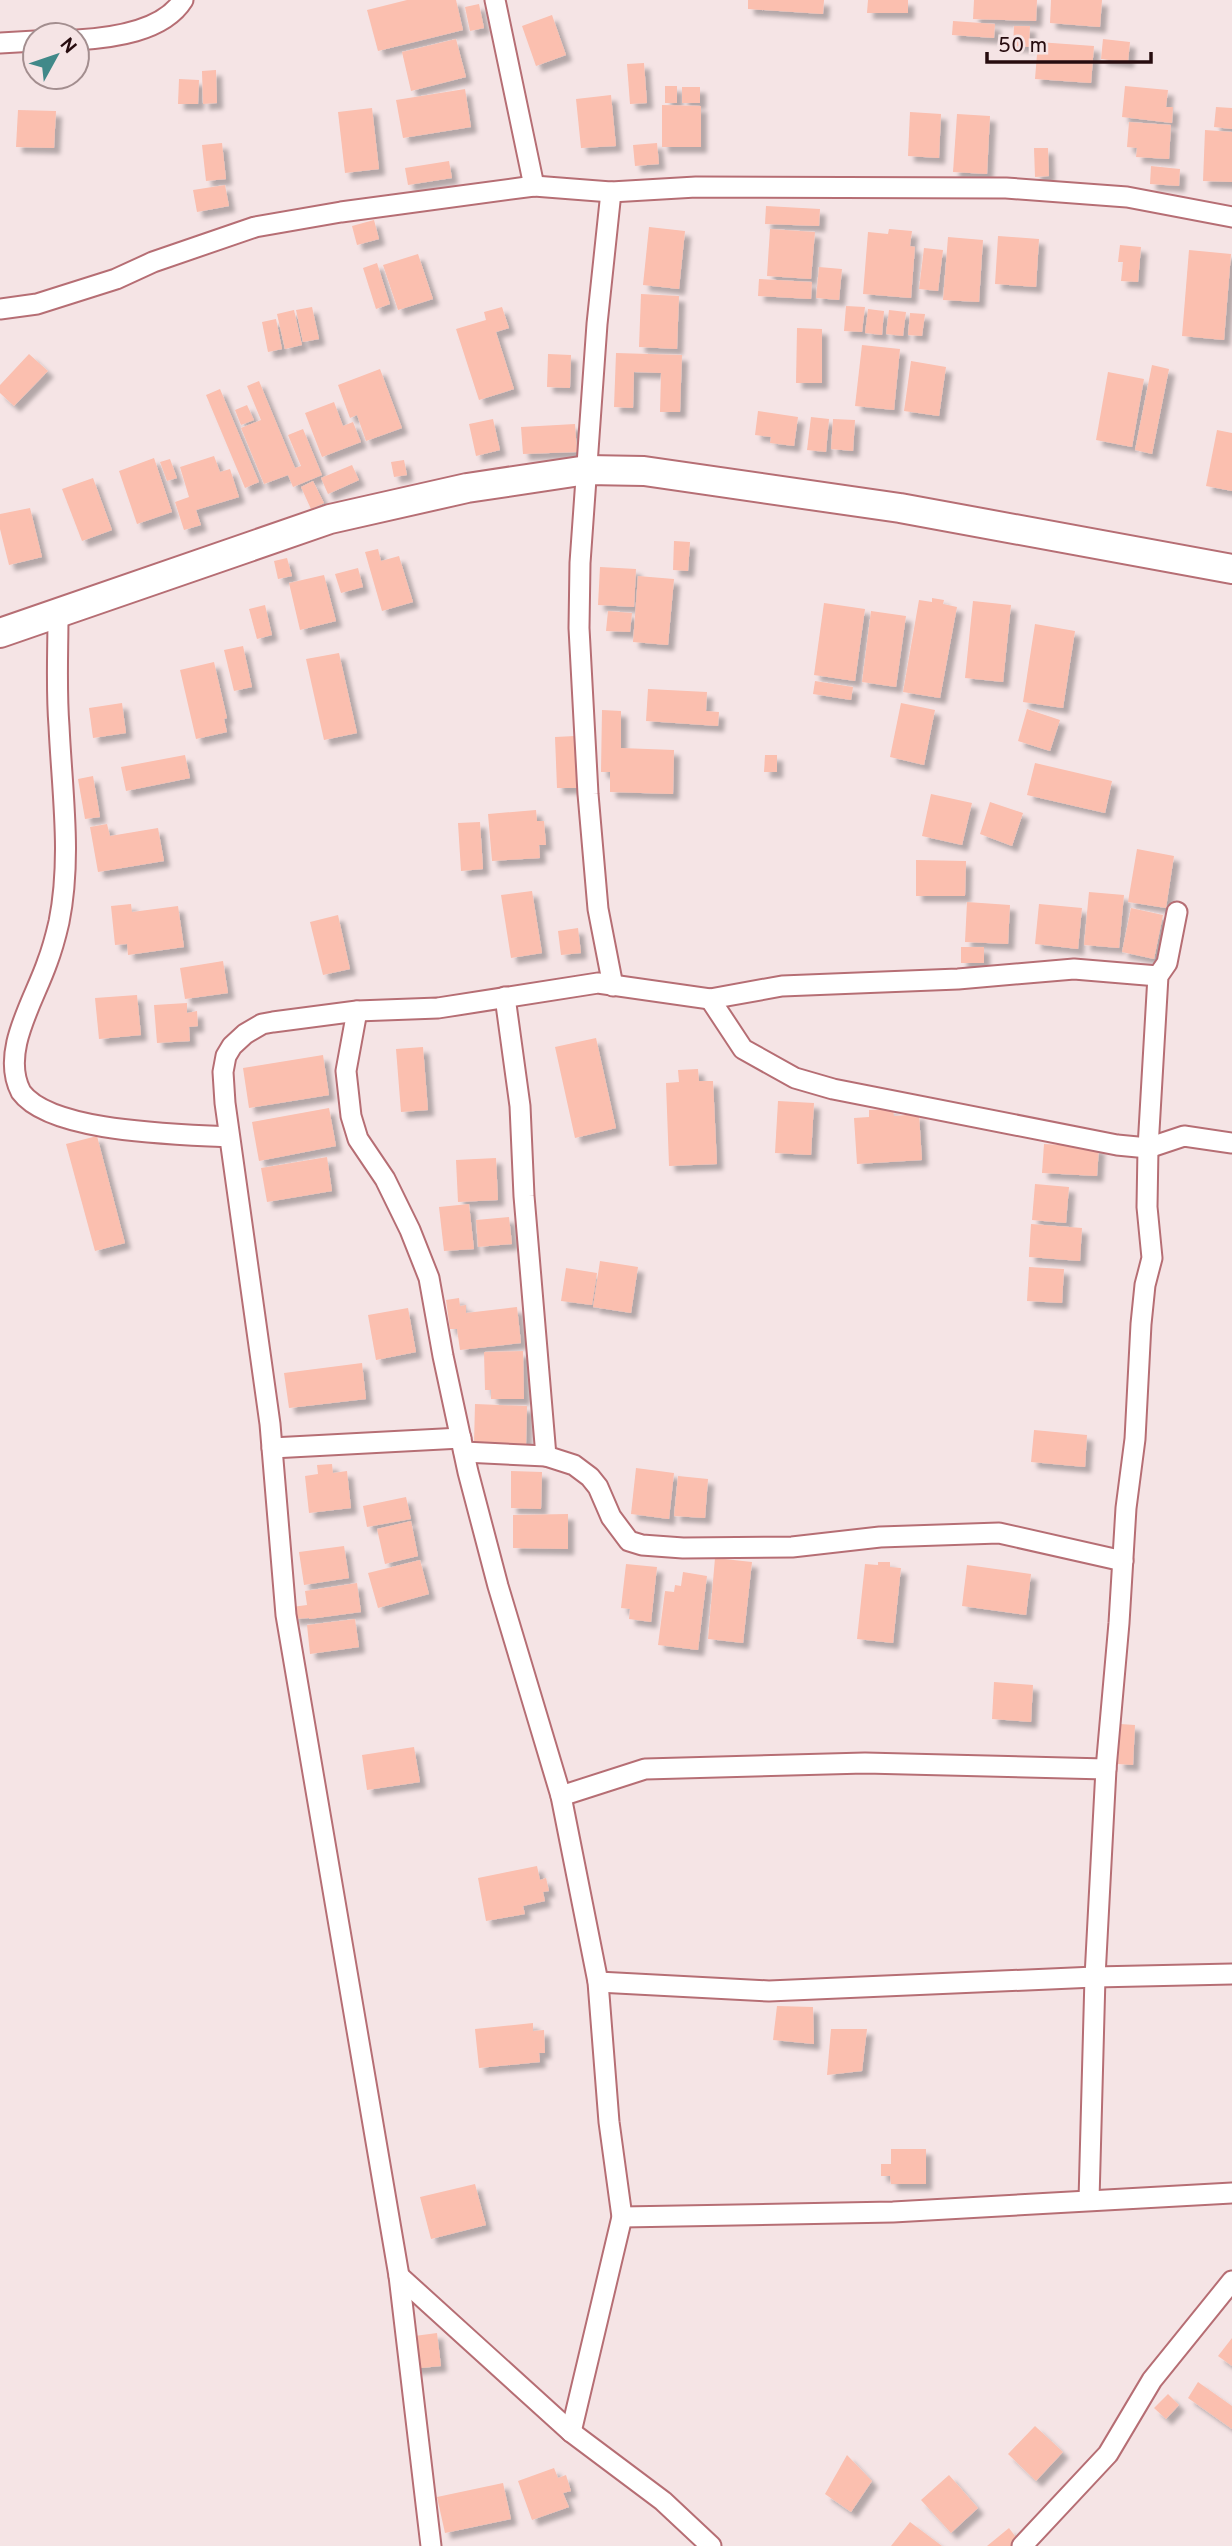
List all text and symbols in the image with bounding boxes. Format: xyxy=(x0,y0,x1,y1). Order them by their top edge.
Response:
north arrow xyxy=(21,21,91,91)
scale bar xyxy=(987,21,1152,65)
text: N xyxy=(54,33,81,59)
text: 50 m xyxy=(998,33,1047,60)

